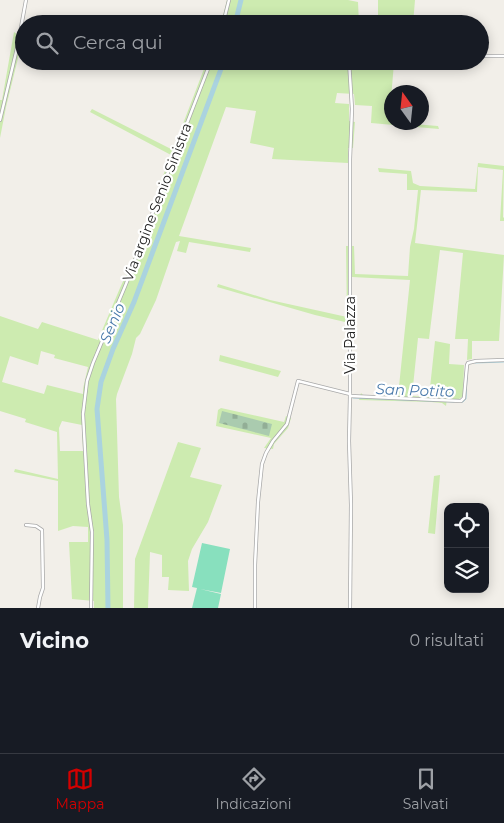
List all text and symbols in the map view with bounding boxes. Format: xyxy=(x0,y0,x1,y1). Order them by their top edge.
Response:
search box xyxy=(15,15,489,70)
icon: search xyxy=(33,29,61,57)
text: Cerca qui xyxy=(73,31,163,54)
north arrow xyxy=(384,85,429,130)
street label: Via argine Senio Sinistra xyxy=(118,120,196,284)
street label: Via Palazza xyxy=(341,296,359,374)
water label: Senio xyxy=(95,300,129,346)
water label: San Potito xyxy=(375,379,455,401)
map controls xyxy=(444,503,489,593)
button: locate xyxy=(444,503,489,548)
button: layers xyxy=(444,548,489,593)
text: Vicino xyxy=(20,628,89,653)
text: 0 risultati xyxy=(409,631,484,650)
tab: Mappa xyxy=(56,765,104,813)
tab: Indicazioni xyxy=(216,765,292,813)
tab: Salvati xyxy=(403,765,448,813)

